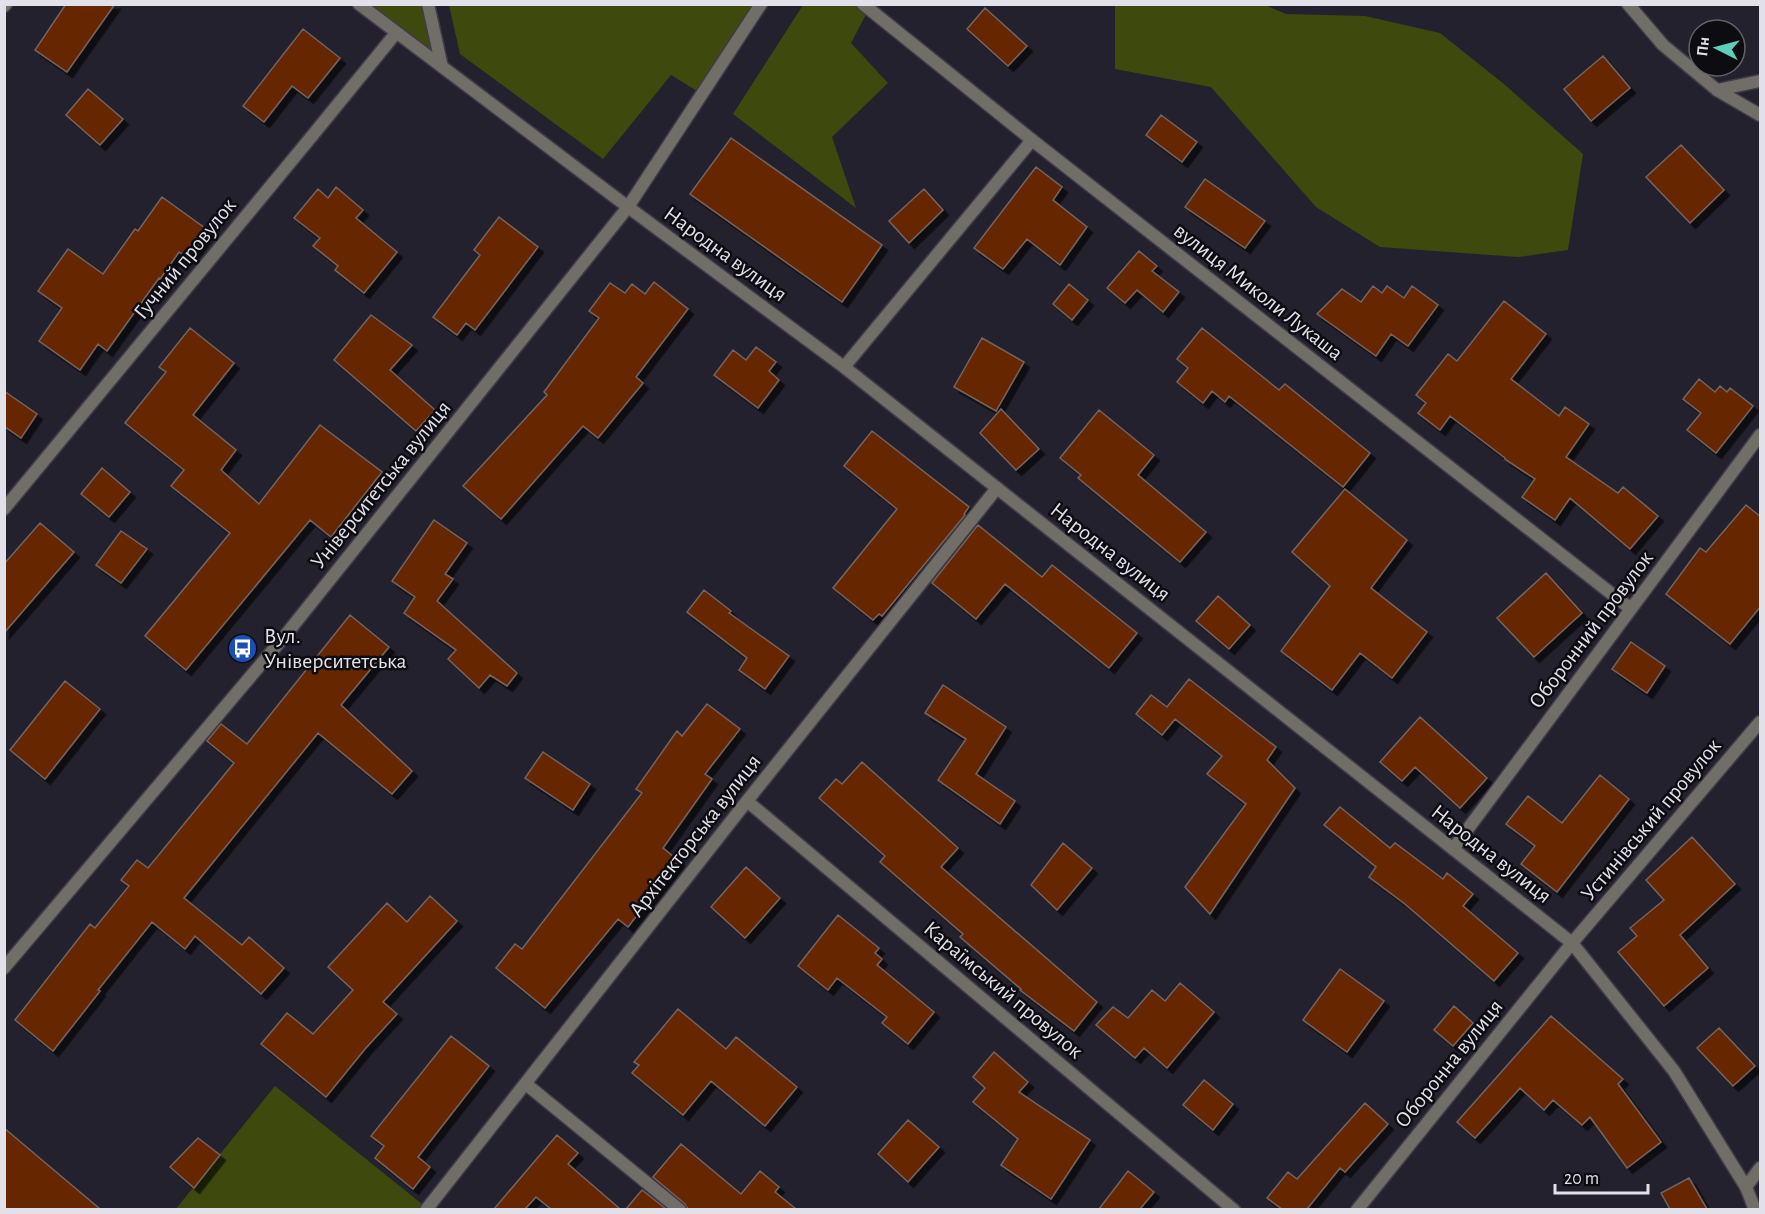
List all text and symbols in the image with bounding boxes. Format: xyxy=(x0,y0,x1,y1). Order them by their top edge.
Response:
north arrow xyxy=(1687,18,1747,78)
text: Пн xyxy=(1694,36,1712,57)
street label: Гучний провулок xyxy=(130,194,240,323)
street label: Народна вулиця xyxy=(660,202,791,306)
street label: вулиця Миколи Лукаша xyxy=(1170,219,1347,364)
street label: Університетська вулиця xyxy=(307,397,455,573)
street label: Народна вулиця xyxy=(1046,498,1175,605)
street label: Оборонний провулок xyxy=(1525,547,1657,712)
place label: Вул. Університетська xyxy=(264,625,407,672)
bus stop icon: Вул. Університетська xyxy=(227,632,259,664)
street label: Устинівський провулок xyxy=(1577,734,1725,905)
street label: Архітекторська вулиця xyxy=(625,750,765,921)
street label: Народна вулиця xyxy=(1427,800,1556,907)
street label: Караїмський провулок xyxy=(920,917,1087,1062)
street label: Оборонна вулиця xyxy=(1391,995,1507,1132)
scale bar xyxy=(1555,1157,1648,1195)
text: 20 m xyxy=(1564,1170,1599,1188)

